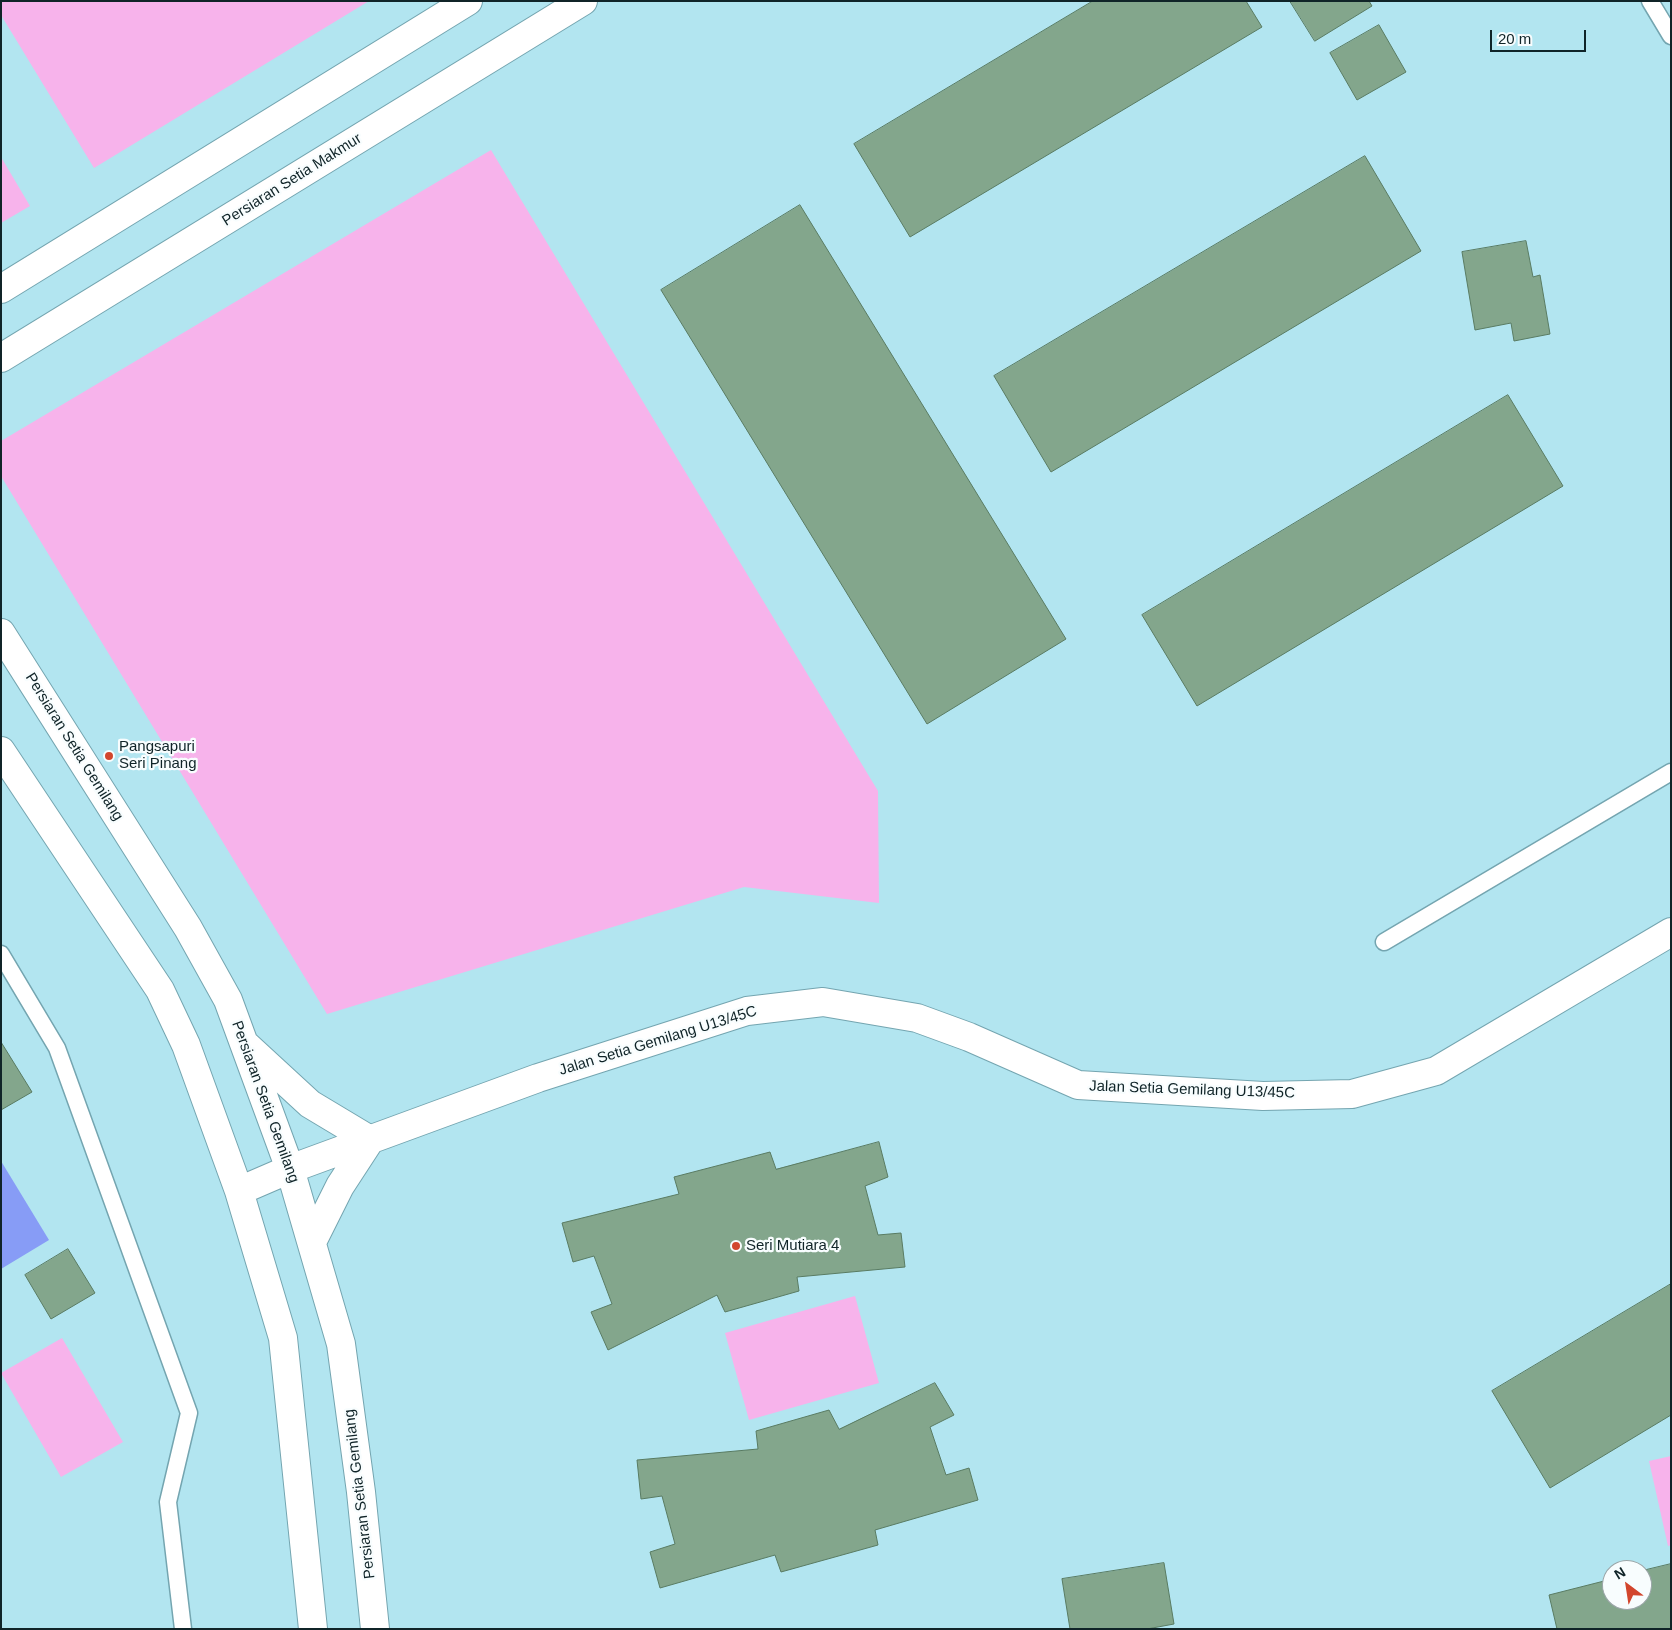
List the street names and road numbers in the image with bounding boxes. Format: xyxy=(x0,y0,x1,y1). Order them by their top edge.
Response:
street label: Persiaran Setia Makmur xyxy=(219,130,365,230)
street label: Persiaran Setia Gemilang xyxy=(21,670,127,824)
street label: Jalan Setia Gemilang U13/45C xyxy=(557,1002,759,1080)
street label: Persiaran Setia Gemilang xyxy=(227,1019,303,1185)
street label: Jalan Setia Gemilang U13/45C xyxy=(1089,1077,1295,1103)
street label: Persiaran Setia Gemilang xyxy=(341,1408,379,1580)

